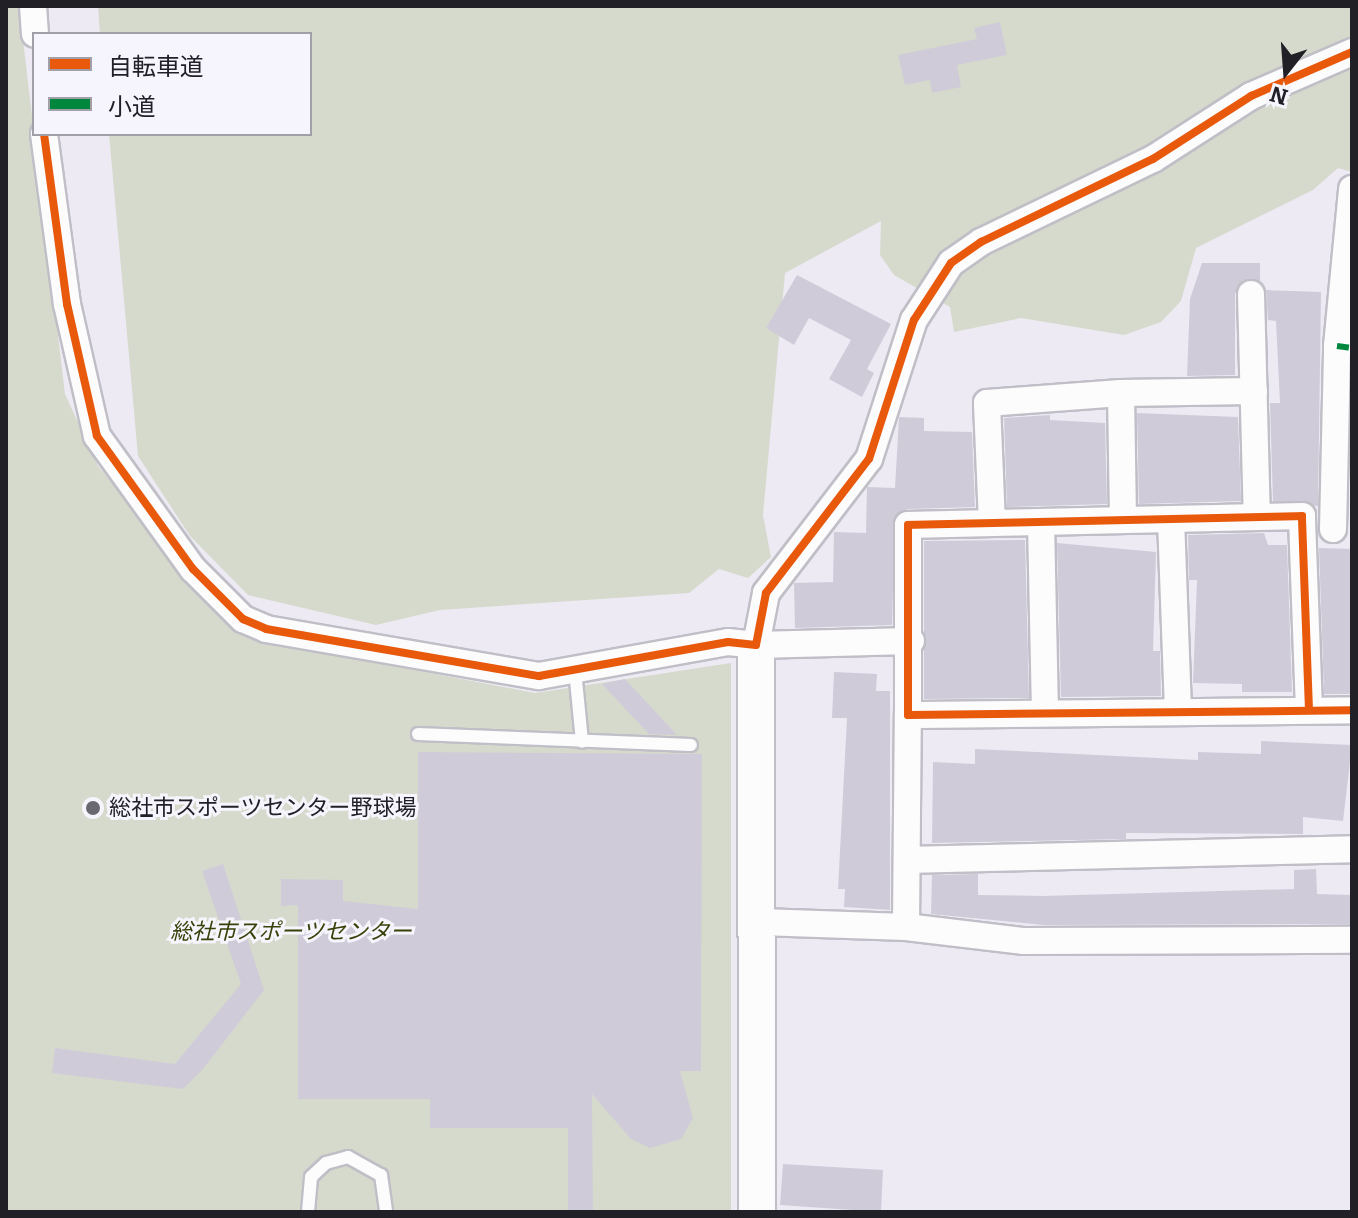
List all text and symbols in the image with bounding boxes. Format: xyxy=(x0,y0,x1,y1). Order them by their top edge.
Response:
legend xyxy=(32,32,312,136)
north arrow xyxy=(1246,32,1326,112)
text: 自転車道 xyxy=(108,53,204,81)
text: N xyxy=(1267,80,1291,111)
text: 小道 xyxy=(108,93,156,121)
place label: 総社市スポーツセンター野球場 xyxy=(109,795,417,821)
marker: 総社市スポーツセンター野球場 xyxy=(84,799,102,817)
park label: 総社市スポーツセンター xyxy=(170,919,412,945)

